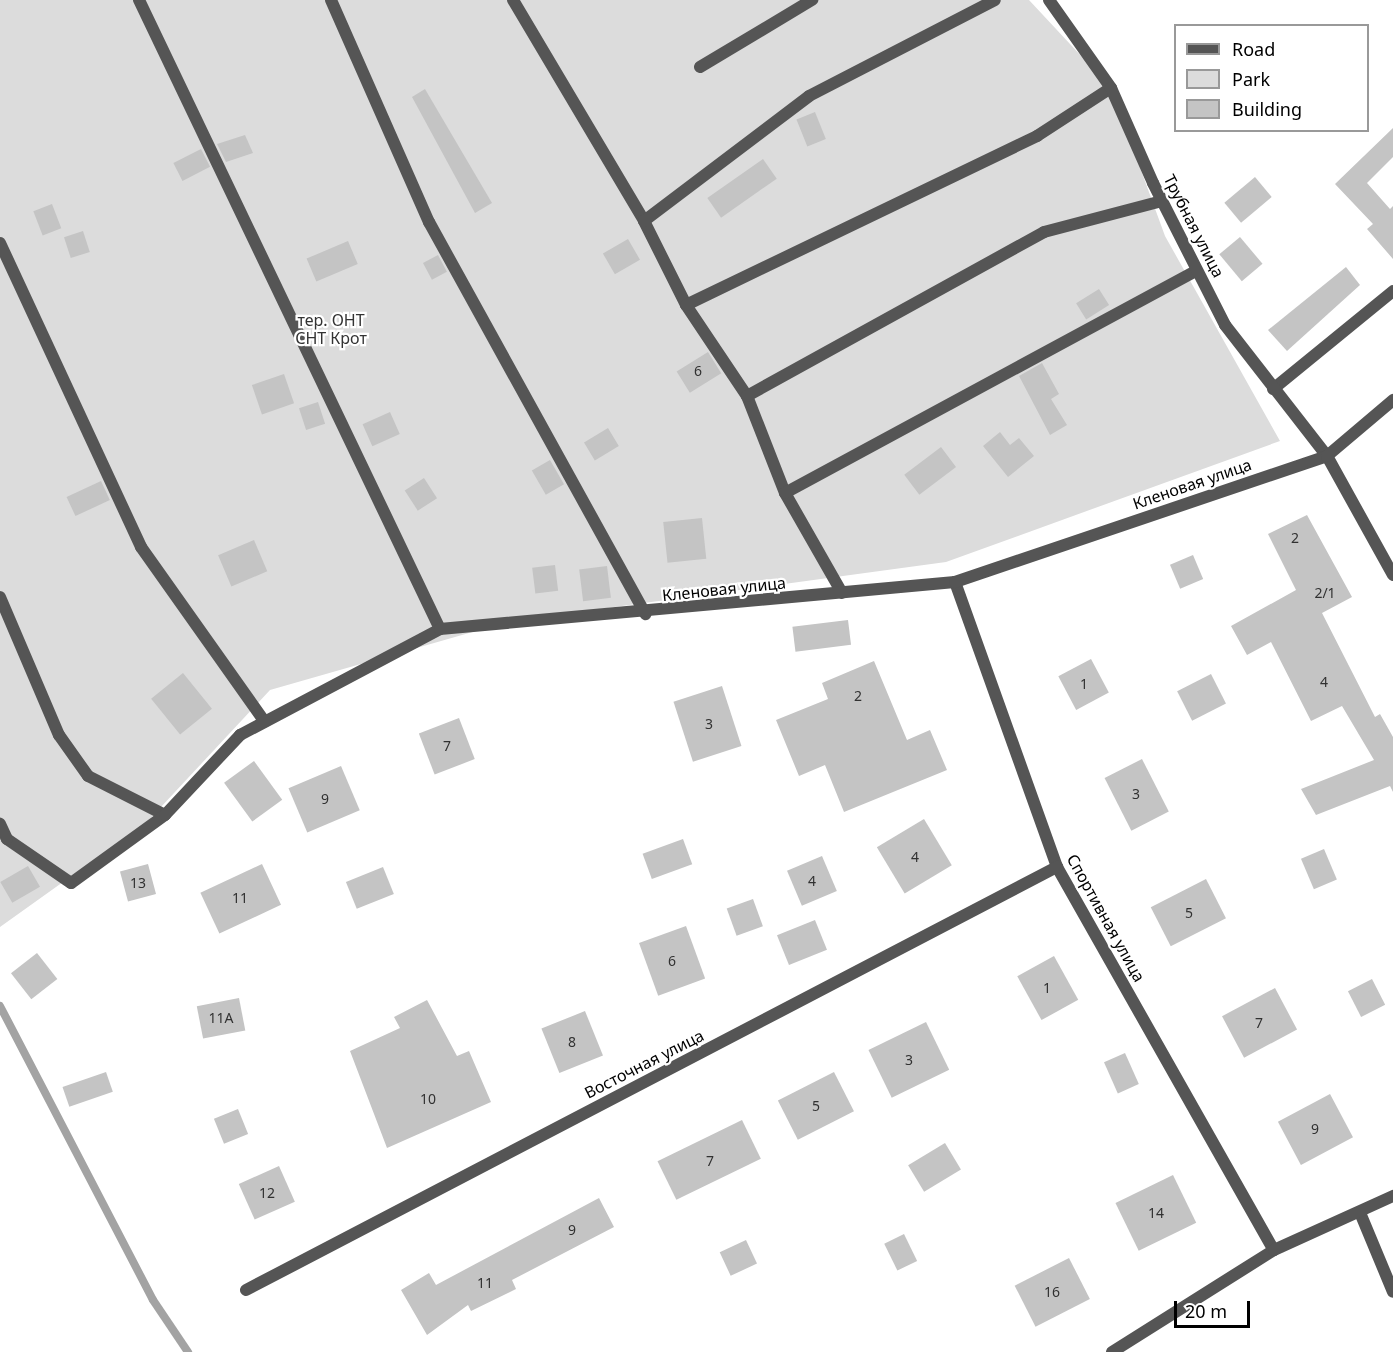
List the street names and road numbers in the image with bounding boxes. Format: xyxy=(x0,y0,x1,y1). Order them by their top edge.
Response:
street label: Трубная улица xyxy=(1160,171,1228,281)
street label: Кленовая улица xyxy=(1130,455,1254,513)
street label: Кленовая улица xyxy=(661,573,787,605)
street label: Спортивная улица xyxy=(1063,851,1149,985)
street label: Восточная улица xyxy=(581,1026,707,1102)

